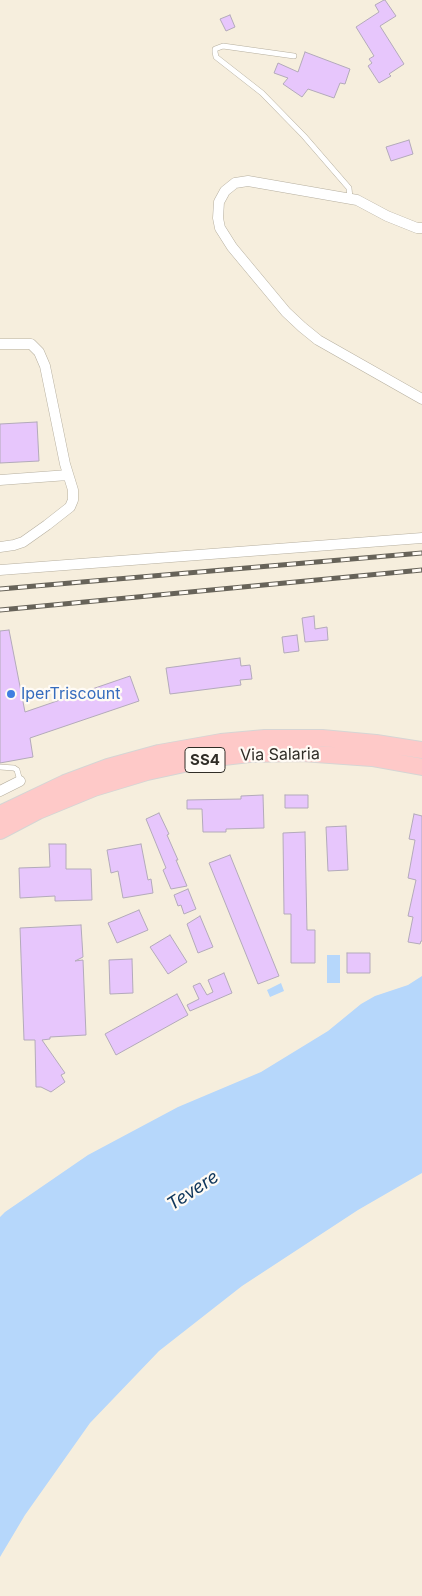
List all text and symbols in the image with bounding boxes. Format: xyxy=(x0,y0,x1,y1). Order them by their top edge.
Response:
place label: IperTriscount xyxy=(21,684,120,704)
marker: IperTriscount xyxy=(5,688,17,700)
street label: Via Salaria xyxy=(240,745,320,765)
road number: SS4 xyxy=(185,748,225,772)
water label: Tevere xyxy=(163,1166,223,1216)

